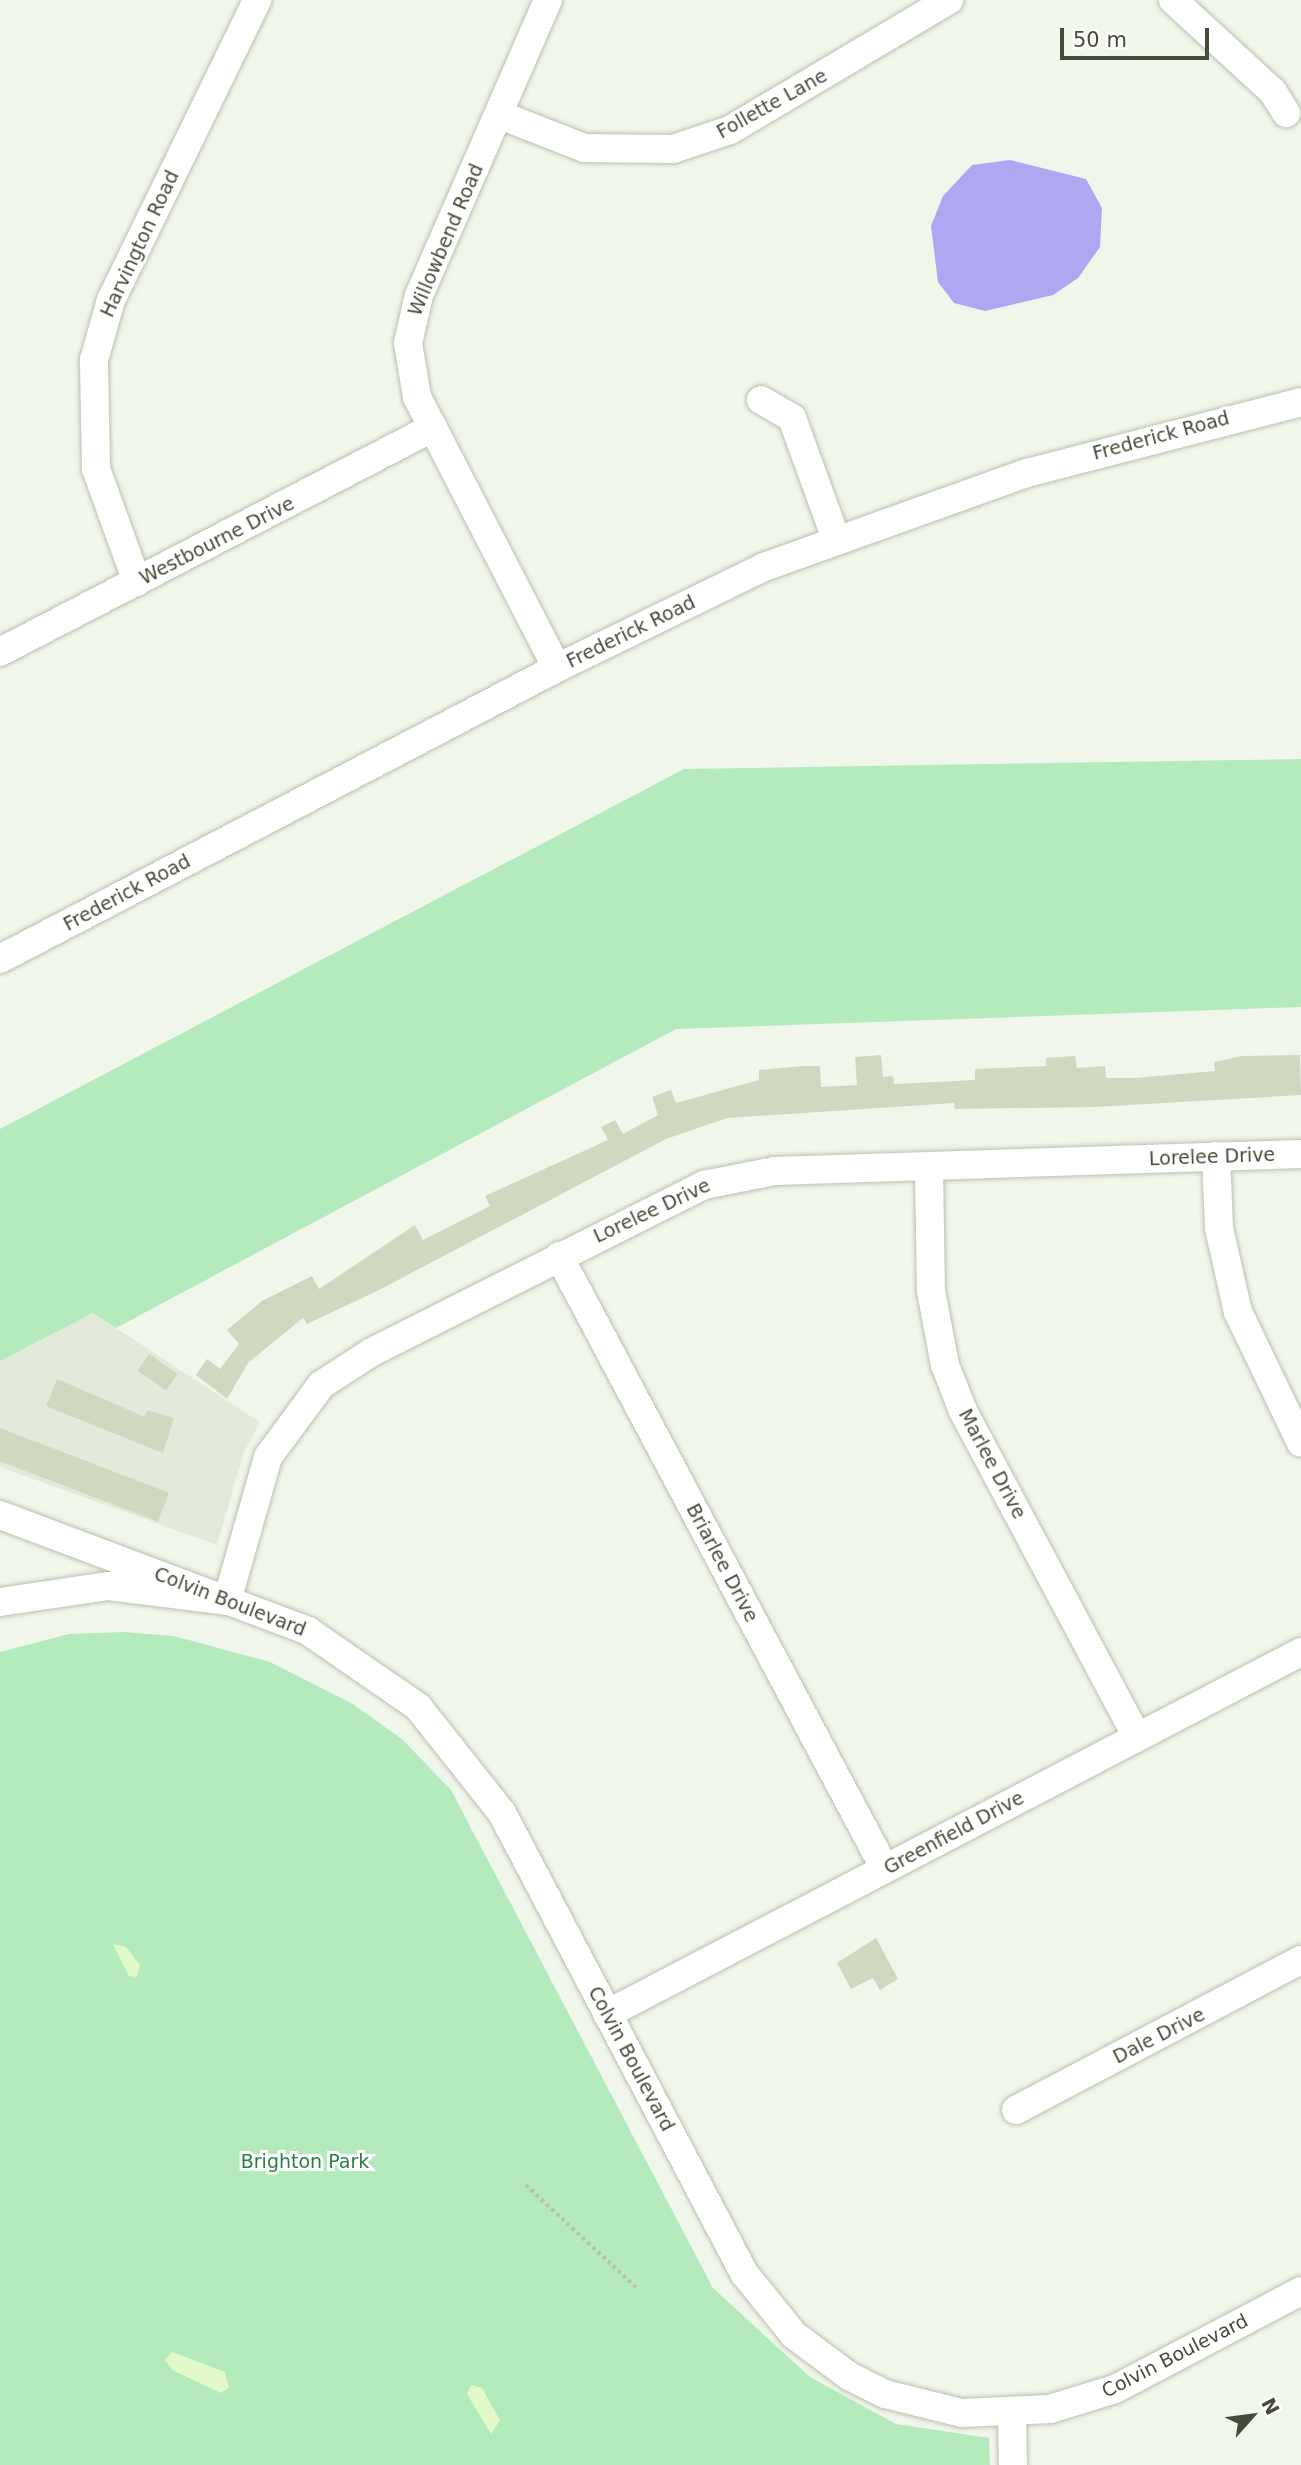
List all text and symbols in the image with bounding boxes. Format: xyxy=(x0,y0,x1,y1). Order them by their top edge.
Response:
scale bar xyxy=(1063,14,1212,58)
text: 50 m xyxy=(1073,28,1127,52)
street label: Follette Lane xyxy=(713,64,831,144)
street label: Willowbend Road xyxy=(404,161,488,319)
street label: Harvington Road xyxy=(96,167,184,321)
street label: Frederick Road xyxy=(1090,407,1232,465)
street label: Westbourne Drive xyxy=(136,492,298,590)
street label: Frederick Road xyxy=(563,591,699,673)
street label: Frederick Road xyxy=(60,850,194,936)
street label: Lorelee Drive xyxy=(1148,1143,1276,1171)
street label: Lorelee Drive xyxy=(590,1174,714,1248)
street label: Marlee Drive xyxy=(953,1405,1031,1523)
street label: Briarlee Drive xyxy=(681,1500,763,1626)
street label: Colvin Boulevard xyxy=(151,1563,309,1641)
street label: Greenfield Drive xyxy=(880,1786,1028,1880)
street label: Colvin Boulevard xyxy=(583,1983,679,2135)
street label: Dale Drive xyxy=(1109,2003,1209,2069)
park label: Brighton Park xyxy=(241,2151,369,2173)
street label: Colvin Boulevard xyxy=(1098,2309,1252,2403)
north arrow xyxy=(1217,2381,1287,2451)
text: N xyxy=(1257,2394,1284,2418)

